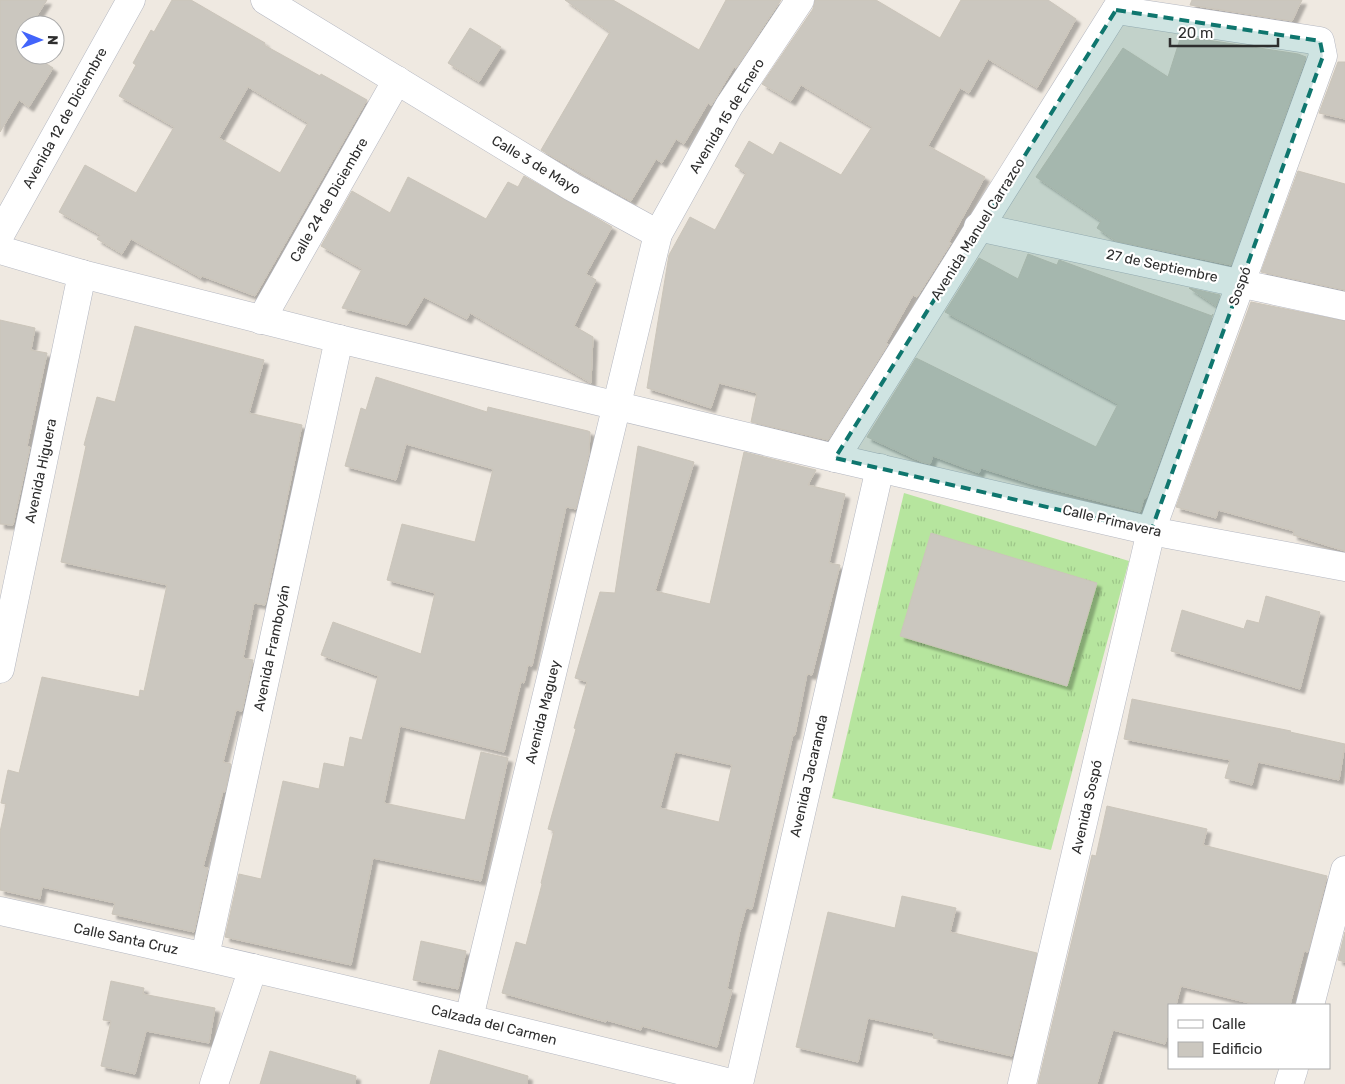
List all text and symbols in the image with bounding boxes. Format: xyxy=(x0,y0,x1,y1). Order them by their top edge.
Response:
north arrow xyxy=(15,15,65,65)
scale bar xyxy=(1170,15,1278,47)
text: 20 m xyxy=(1178,24,1213,42)
text: N xyxy=(44,35,61,45)
street label: Avenida 12 de Diciembre xyxy=(19,44,111,192)
street label: Avenida 15 de Enero xyxy=(686,55,768,177)
street label: Calle 3 de Mayo xyxy=(488,132,584,198)
street label: Calle 24 de Diciembre xyxy=(286,135,372,265)
street label: Avenida Manuel Carrazco xyxy=(927,155,1029,303)
street label: 27 de Septiembre xyxy=(1105,246,1220,286)
street label: Sospó xyxy=(1225,264,1255,308)
street label: Avenida Higuera xyxy=(22,417,60,525)
street label: Calle Primavera xyxy=(1061,501,1163,541)
street label: Avenida Framboyán xyxy=(250,583,294,713)
street label: Avenida Maguey xyxy=(522,658,564,766)
street label: Avenida Jacaranda xyxy=(787,713,831,839)
street label: Avenida Sospó xyxy=(1068,758,1106,856)
street label: Calle Santa Cruz xyxy=(72,920,180,958)
street label: Calzada del Carmen xyxy=(429,1001,559,1049)
legend xyxy=(1168,1004,1330,1069)
text: Calle xyxy=(1212,1015,1246,1033)
text: Edificio xyxy=(1212,1040,1262,1058)

